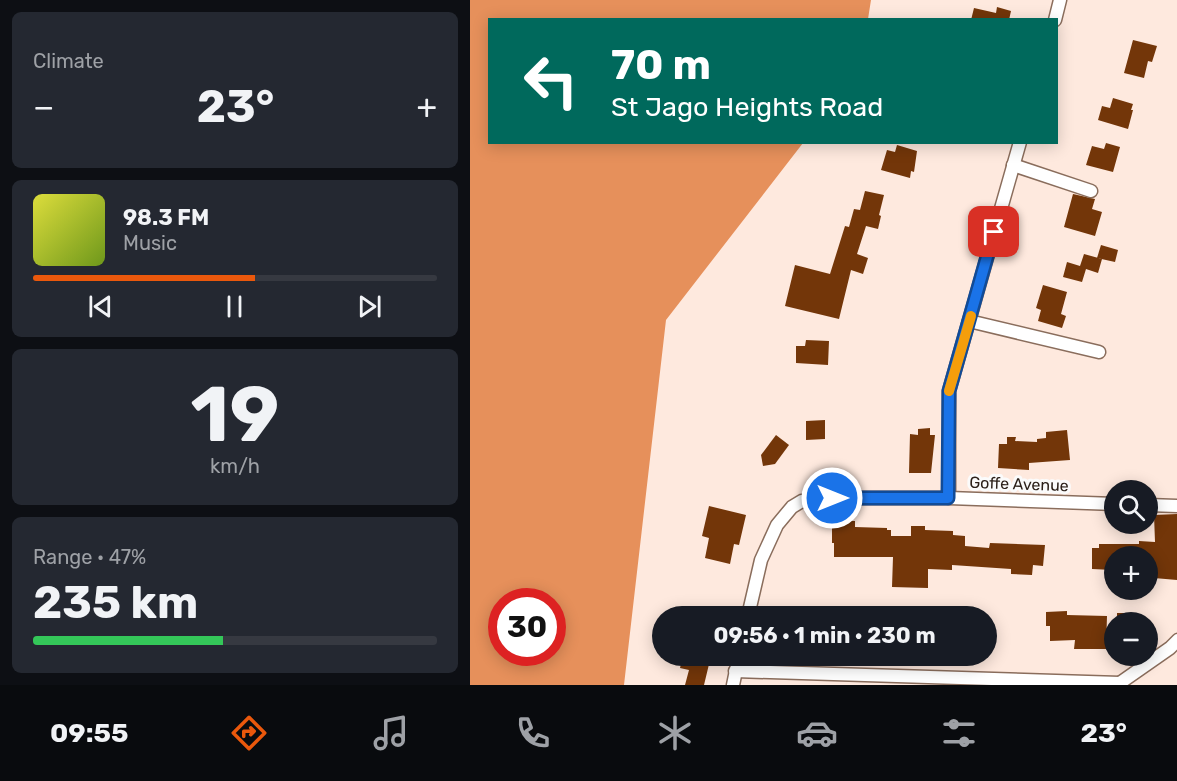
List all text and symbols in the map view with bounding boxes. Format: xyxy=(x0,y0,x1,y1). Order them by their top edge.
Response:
text: 70 m xyxy=(611,40,711,90)
icon: left xyxy=(512,42,590,120)
text: Climate xyxy=(33,49,104,73)
text: 23° xyxy=(197,80,274,133)
text: − xyxy=(33,87,54,126)
text: + xyxy=(416,87,437,126)
text: St Jago Heights Road xyxy=(611,91,883,123)
text: 98.3 FM xyxy=(123,204,209,231)
pin xyxy=(968,206,1019,257)
icon: arrive xyxy=(977,215,1010,248)
text: Music xyxy=(123,231,177,255)
icon: previous xyxy=(84,290,117,323)
icon: pause xyxy=(218,290,251,323)
icon: next xyxy=(353,290,386,323)
text: 19 xyxy=(191,368,279,461)
text: km/h xyxy=(210,454,260,478)
position arrow xyxy=(800,466,864,530)
street label: Goffe Avenue xyxy=(969,473,1069,495)
map controls xyxy=(1104,480,1158,666)
button: search xyxy=(1104,480,1158,534)
text: Range · 47% xyxy=(33,545,146,569)
button: + xyxy=(1104,546,1158,600)
text: 235 km xyxy=(33,576,198,629)
speed limit sign: 30 xyxy=(488,588,566,666)
button: − xyxy=(1104,612,1158,666)
text: 09:56 · 1 min · 230 m xyxy=(713,622,936,649)
icon: directions xyxy=(228,712,270,754)
icon: music xyxy=(370,712,412,754)
icon: phone xyxy=(512,712,554,754)
icon: climate xyxy=(654,712,696,754)
icon: car xyxy=(796,712,838,754)
icon: filters xyxy=(938,712,980,754)
text: 09:55 xyxy=(50,717,128,749)
text: 23° xyxy=(1080,717,1127,749)

